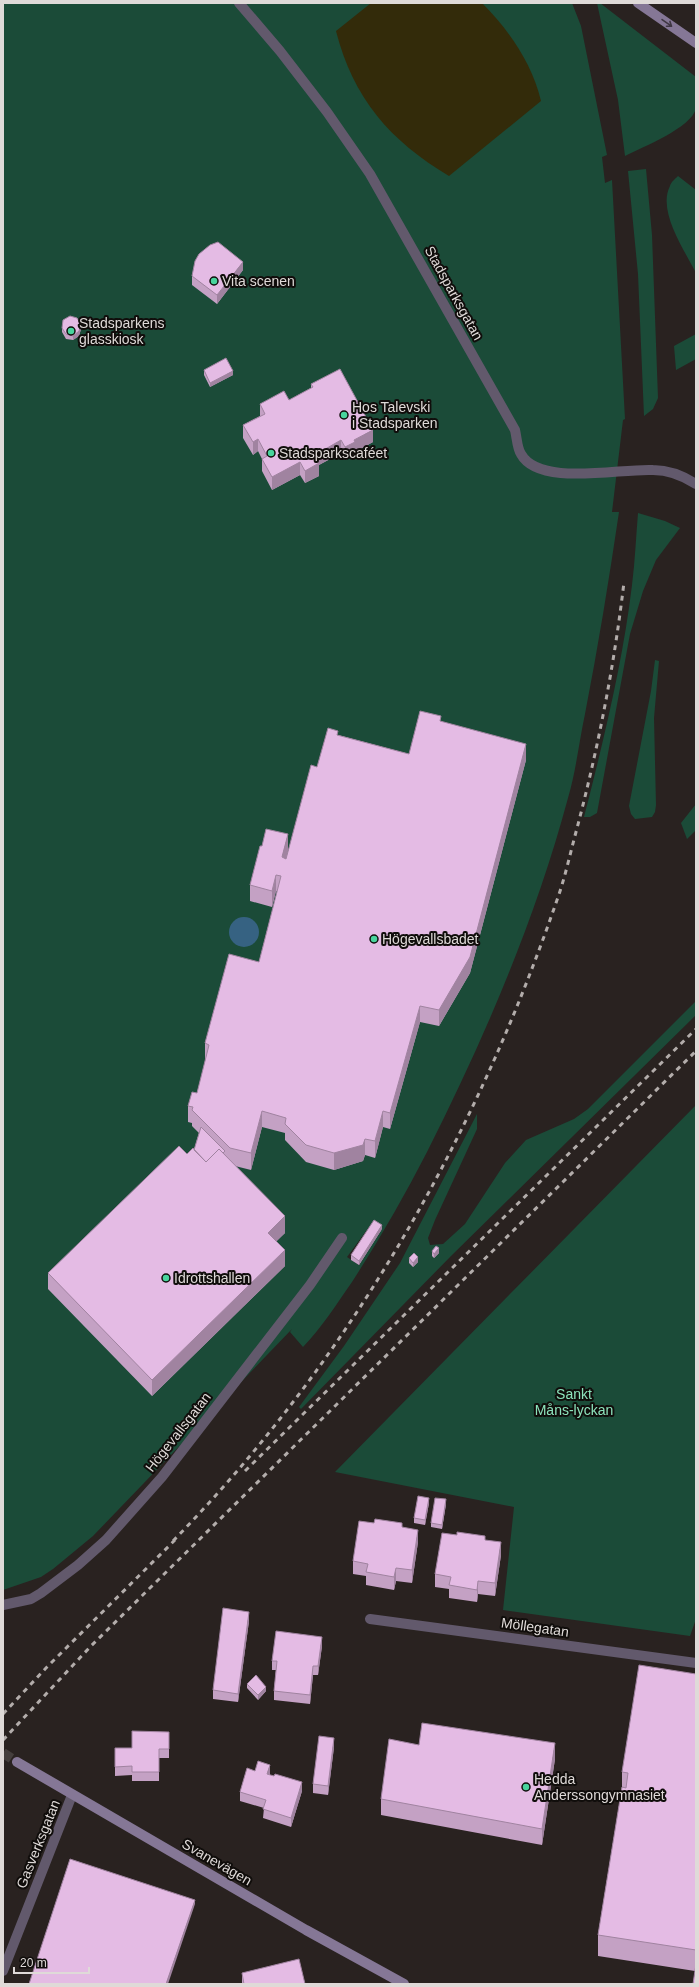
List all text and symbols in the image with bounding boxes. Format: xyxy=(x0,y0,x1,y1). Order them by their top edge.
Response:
one-way arrow xyxy=(662,19,673,27)
street label: Stadsparksgatan xyxy=(422,243,486,343)
place label: Vita scenen xyxy=(222,273,295,289)
marker: Vita scenen xyxy=(209,276,219,286)
place label: Stadsparkens glasskiosk xyxy=(79,315,165,347)
marker: Stadsparkens glasskiosk xyxy=(66,326,76,336)
place label: Hos Talevski i Stadsparken xyxy=(352,399,438,431)
marker: Hos Talevski i Stadsparken xyxy=(339,410,349,420)
place label: Stadsparkscaféet xyxy=(279,445,387,461)
marker: Stadsparkscaféet xyxy=(266,448,276,458)
place label: Högevallsbadet xyxy=(382,931,479,947)
marker: Högevallsbadet xyxy=(369,934,379,944)
place label: Idrottshallen xyxy=(174,1270,250,1286)
marker: Idrottshallen xyxy=(161,1273,171,1283)
park label: Sankt Måns-lyckan xyxy=(535,1386,613,1418)
street label: Högevallsgatan xyxy=(142,1389,214,1475)
street label: Möllegatan xyxy=(500,1614,570,1640)
place label: Hedda Anderssongymnasiet xyxy=(534,1771,665,1803)
marker: Hedda Anderssongymnasiet xyxy=(521,1782,531,1792)
street label: Gasverksgatan xyxy=(13,1797,63,1891)
street label: Svanevägen xyxy=(179,1836,255,1888)
scale bar xyxy=(14,1949,89,1975)
text: 20 m xyxy=(20,1956,47,1970)

